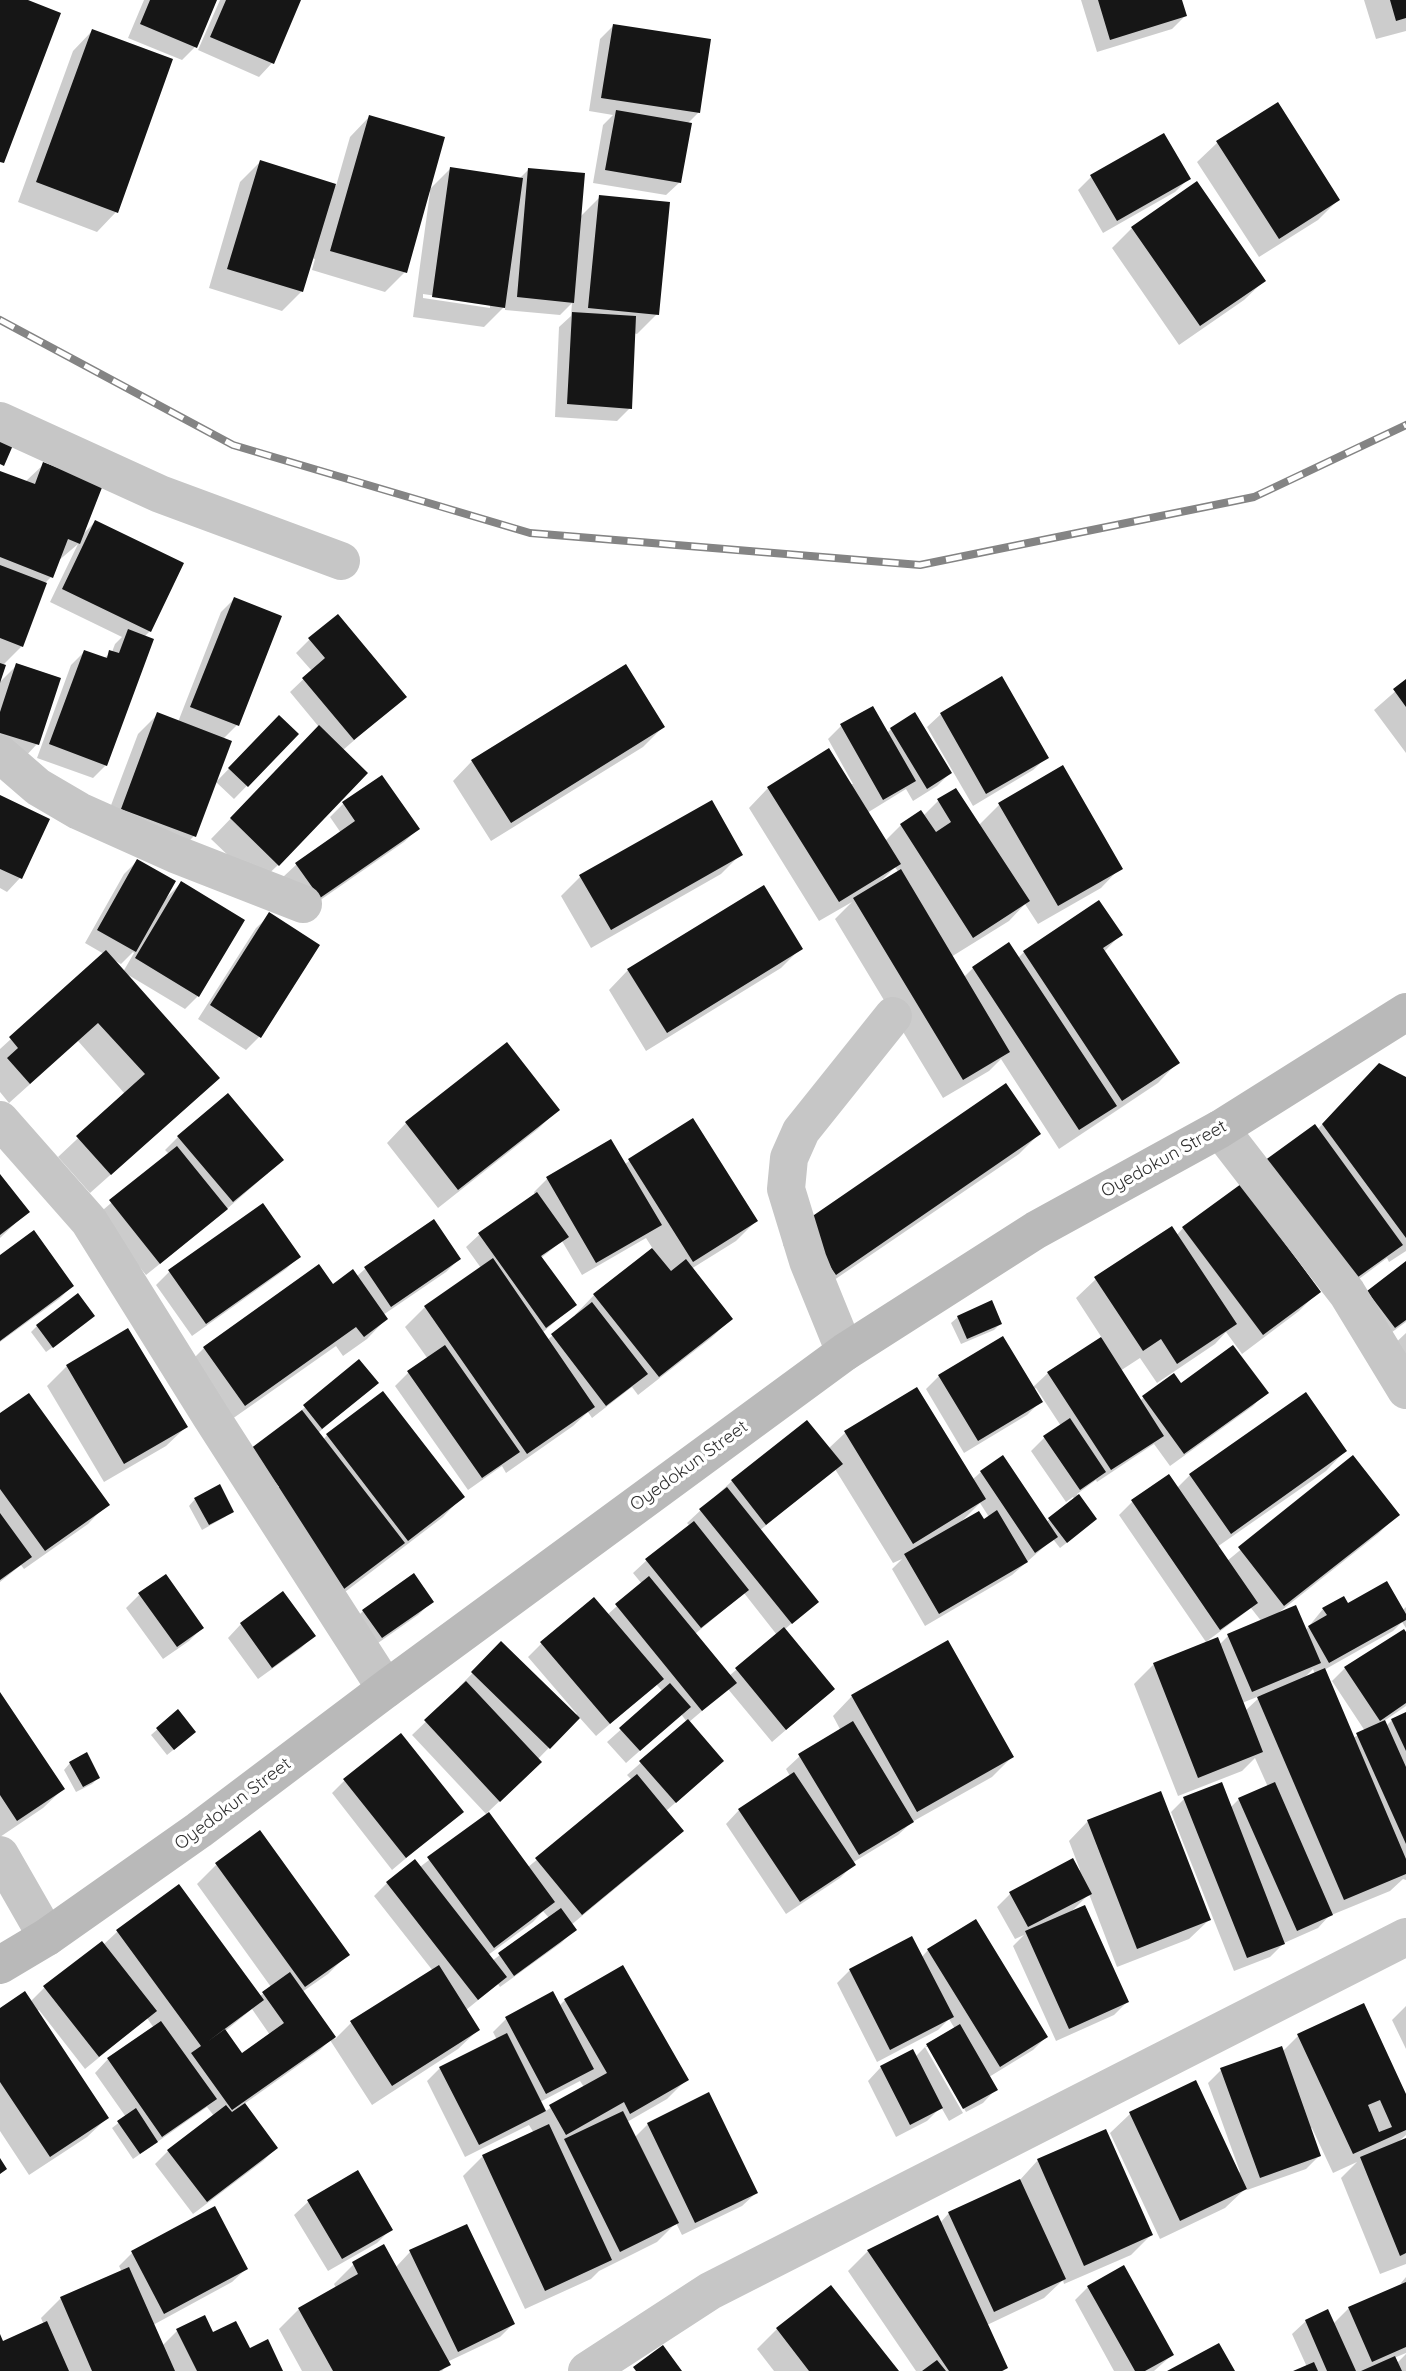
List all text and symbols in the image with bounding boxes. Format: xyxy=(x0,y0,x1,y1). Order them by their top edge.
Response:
street label: Oyedokun Street xyxy=(1097,1116,1231,1202)
street label: Oyedokun Street xyxy=(626,1416,752,1516)
street label: Oyedokun Street xyxy=(171,1753,295,1855)

